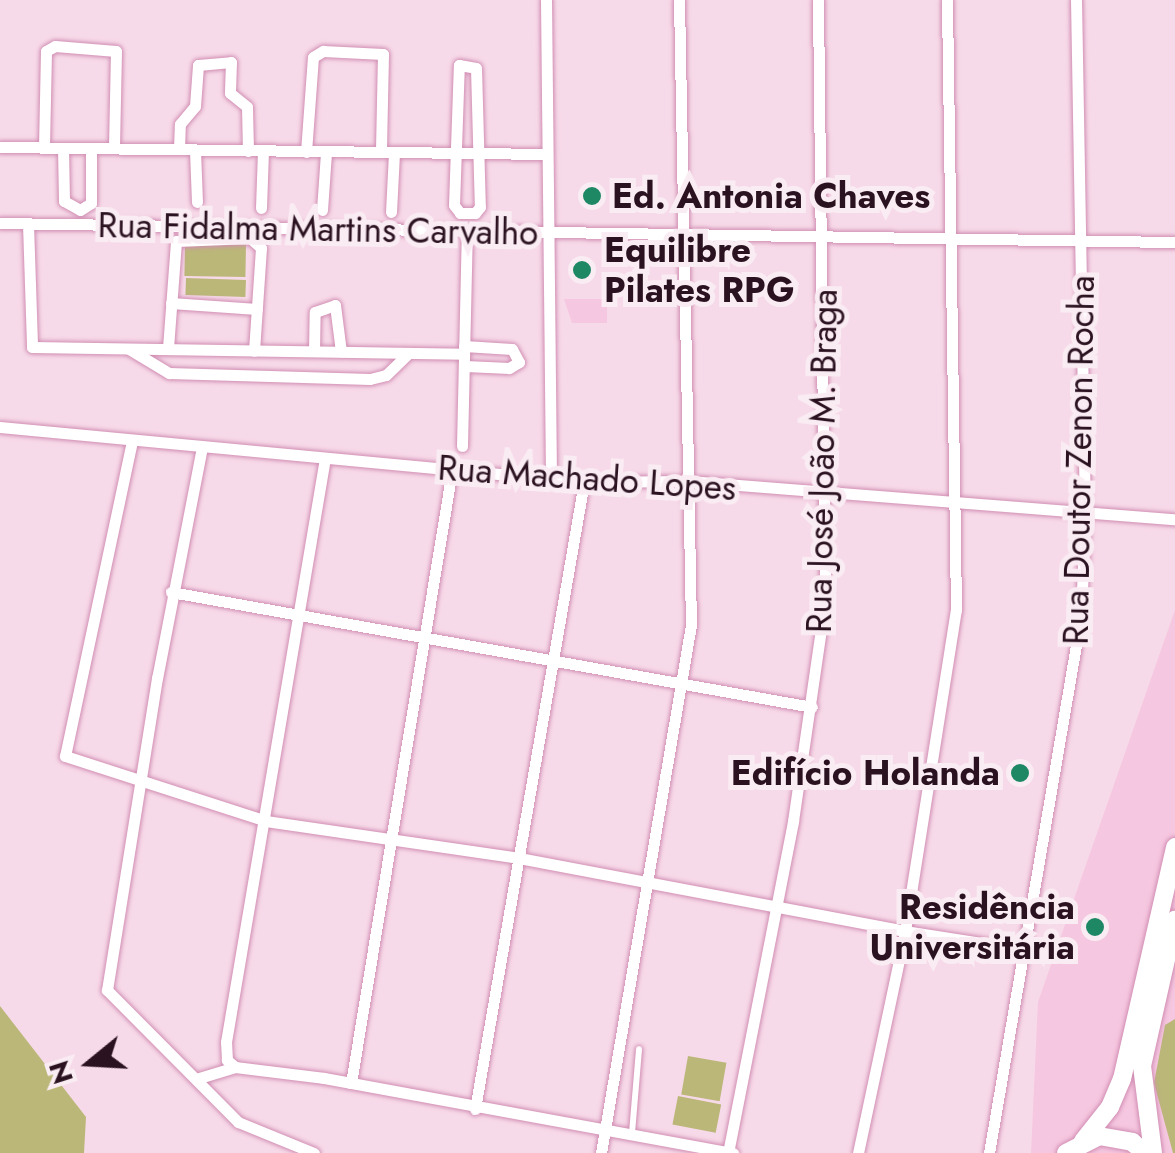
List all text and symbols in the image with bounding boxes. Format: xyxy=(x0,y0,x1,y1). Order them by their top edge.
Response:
place label: Ed. Antonia Chaves xyxy=(612,175,930,217)
marker: Ed. Antonia Chaves xyxy=(581,185,603,207)
street label: Rua Fidalma Martins Carvalho xyxy=(97,204,539,254)
place label: Equilibre Pilates RPG xyxy=(604,229,794,311)
marker: Equilibre Pilates RPG xyxy=(569,257,595,283)
street label: Rua Doutor Zenon Rocha xyxy=(1055,275,1103,645)
street label: Rua José João M. Braga xyxy=(798,289,846,633)
street label: Rua Machado Lopes xyxy=(436,447,738,509)
place label: Edifício Holanda xyxy=(731,752,1000,794)
marker: Edifício Holanda xyxy=(1009,762,1031,784)
place label: Residência Universitária xyxy=(870,886,1075,968)
marker: Residência Universitária xyxy=(1084,916,1106,938)
north arrow xyxy=(40,1013,140,1113)
text: N xyxy=(38,1056,84,1089)

